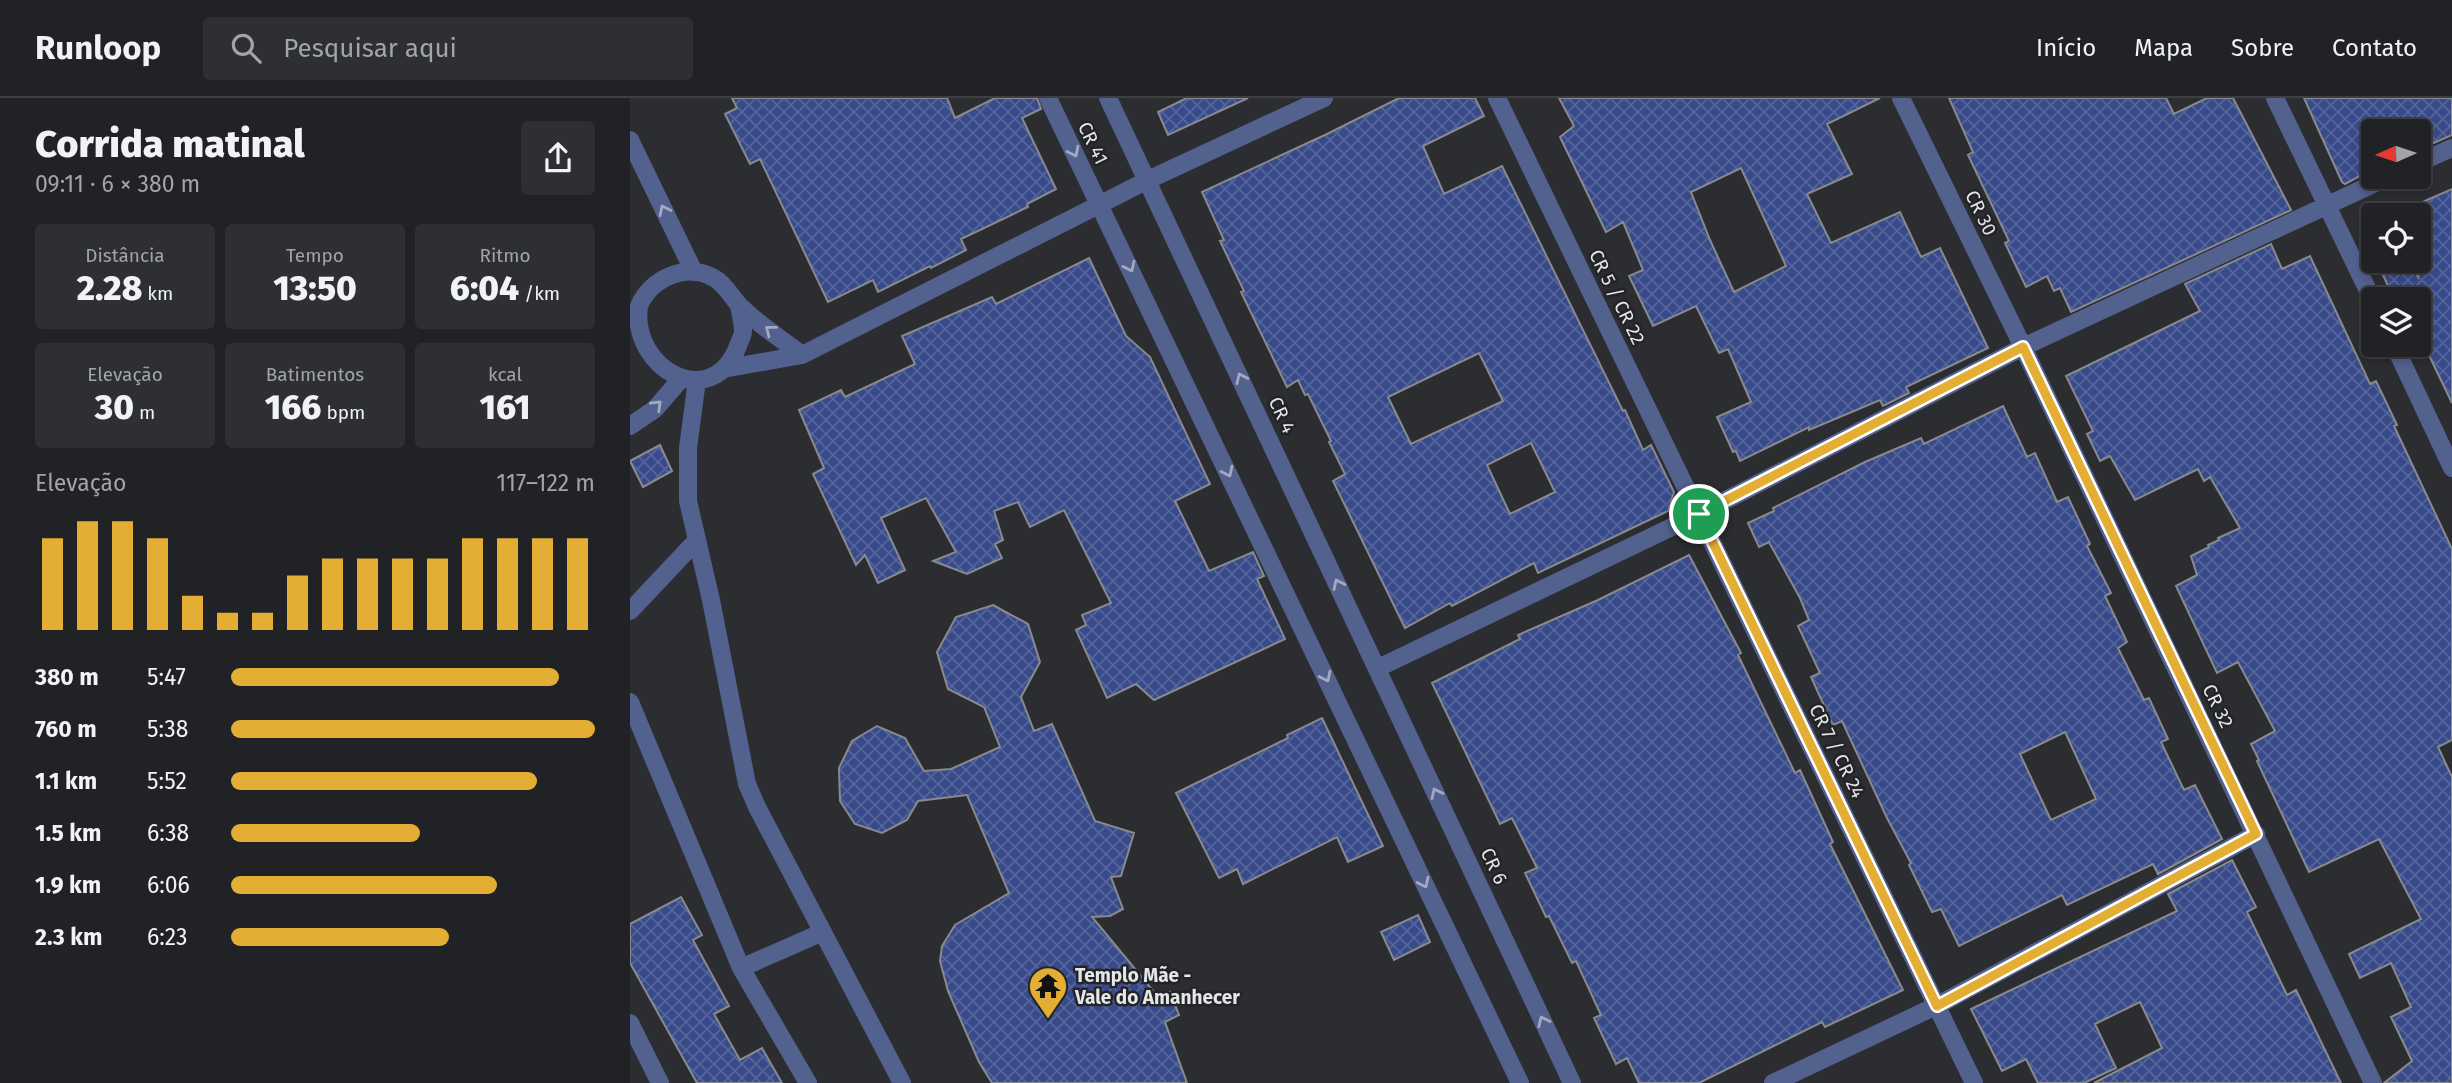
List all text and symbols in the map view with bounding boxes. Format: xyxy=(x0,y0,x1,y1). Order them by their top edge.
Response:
search box xyxy=(203,17,693,80)
text: Runloop xyxy=(35,28,161,68)
icon: search xyxy=(227,29,265,67)
text: Pesquisar aqui xyxy=(283,33,457,64)
text: Início xyxy=(2036,34,2096,62)
text: Mapa xyxy=(2134,34,2193,62)
text: Sobre xyxy=(2231,34,2294,62)
text: Contato xyxy=(2332,34,2417,62)
street label: CR 41 xyxy=(1073,118,1113,168)
north arrow xyxy=(2361,119,2431,189)
map controls xyxy=(2361,119,2431,357)
text: Corrida matinal xyxy=(35,121,305,167)
button: share xyxy=(521,121,595,195)
one-way arrow xyxy=(1066,145,1080,157)
text: 09:11 · 6 × 380 m xyxy=(35,170,200,198)
street label: CR 30 xyxy=(1960,187,2002,239)
button: locate xyxy=(2361,203,2431,273)
one-way arrow xyxy=(658,205,672,217)
text: Distância xyxy=(85,244,165,267)
text: Tempo xyxy=(286,244,344,267)
text: Ritmo xyxy=(479,244,531,267)
street label: CR 5 / CR 22 xyxy=(1584,246,1650,348)
one-way arrow xyxy=(1121,260,1135,272)
text: 2.28 xyxy=(77,267,142,309)
text: 13:50 xyxy=(273,267,357,309)
text: 6:04 xyxy=(450,267,519,309)
text: km xyxy=(142,282,173,305)
text: /km xyxy=(519,282,560,305)
button: layers xyxy=(2361,287,2431,357)
one-way arrow xyxy=(766,325,778,338)
text: Elevação xyxy=(87,363,163,386)
text: Batimentos xyxy=(266,363,364,386)
text: kcal xyxy=(488,363,522,386)
one-way arrow xyxy=(1236,373,1250,385)
text: 30 xyxy=(95,386,134,428)
text: 166 xyxy=(265,386,321,428)
text: 161 xyxy=(479,386,531,428)
street label: CR 4 xyxy=(1264,393,1300,437)
text: m xyxy=(134,401,155,424)
text: bpm xyxy=(321,401,365,424)
one-way arrow xyxy=(648,401,661,414)
one-way arrow xyxy=(1220,465,1234,477)
text: Elevação xyxy=(35,469,126,497)
text: 117–122 m xyxy=(496,469,595,497)
pin xyxy=(1669,484,1729,544)
icon: arrive xyxy=(1680,495,1718,533)
one-way arrow xyxy=(1332,579,1346,591)
text: 380 m xyxy=(35,663,99,691)
text: 5:47 xyxy=(147,663,186,691)
one-way arrow xyxy=(1318,670,1332,683)
street label: CR 32 xyxy=(2198,680,2238,732)
street label: CR 7 / CR 24 xyxy=(1804,700,1870,802)
text: 760 m xyxy=(35,715,97,743)
text: 5:38 xyxy=(147,715,188,743)
text: 1.1 km xyxy=(35,767,97,795)
text: 5:52 xyxy=(147,767,187,795)
one-way arrow xyxy=(1431,788,1445,800)
text: 1.5 km xyxy=(35,819,101,847)
text: 6:38 xyxy=(147,819,189,847)
street label: CR 6 xyxy=(1476,844,1512,888)
text: 1.9 km xyxy=(35,871,101,899)
text: 6:06 xyxy=(147,871,190,899)
one-way arrow xyxy=(1416,876,1430,888)
text: 2.3 km xyxy=(35,923,102,951)
text: 6:23 xyxy=(147,923,188,951)
place label: Templo Mãe - Vale do Amanhecer xyxy=(1074,964,1240,1009)
temple icon: Templo Mãe - Vale do Amanhecer xyxy=(1027,965,1069,1020)
one-way arrow xyxy=(1538,1016,1552,1028)

